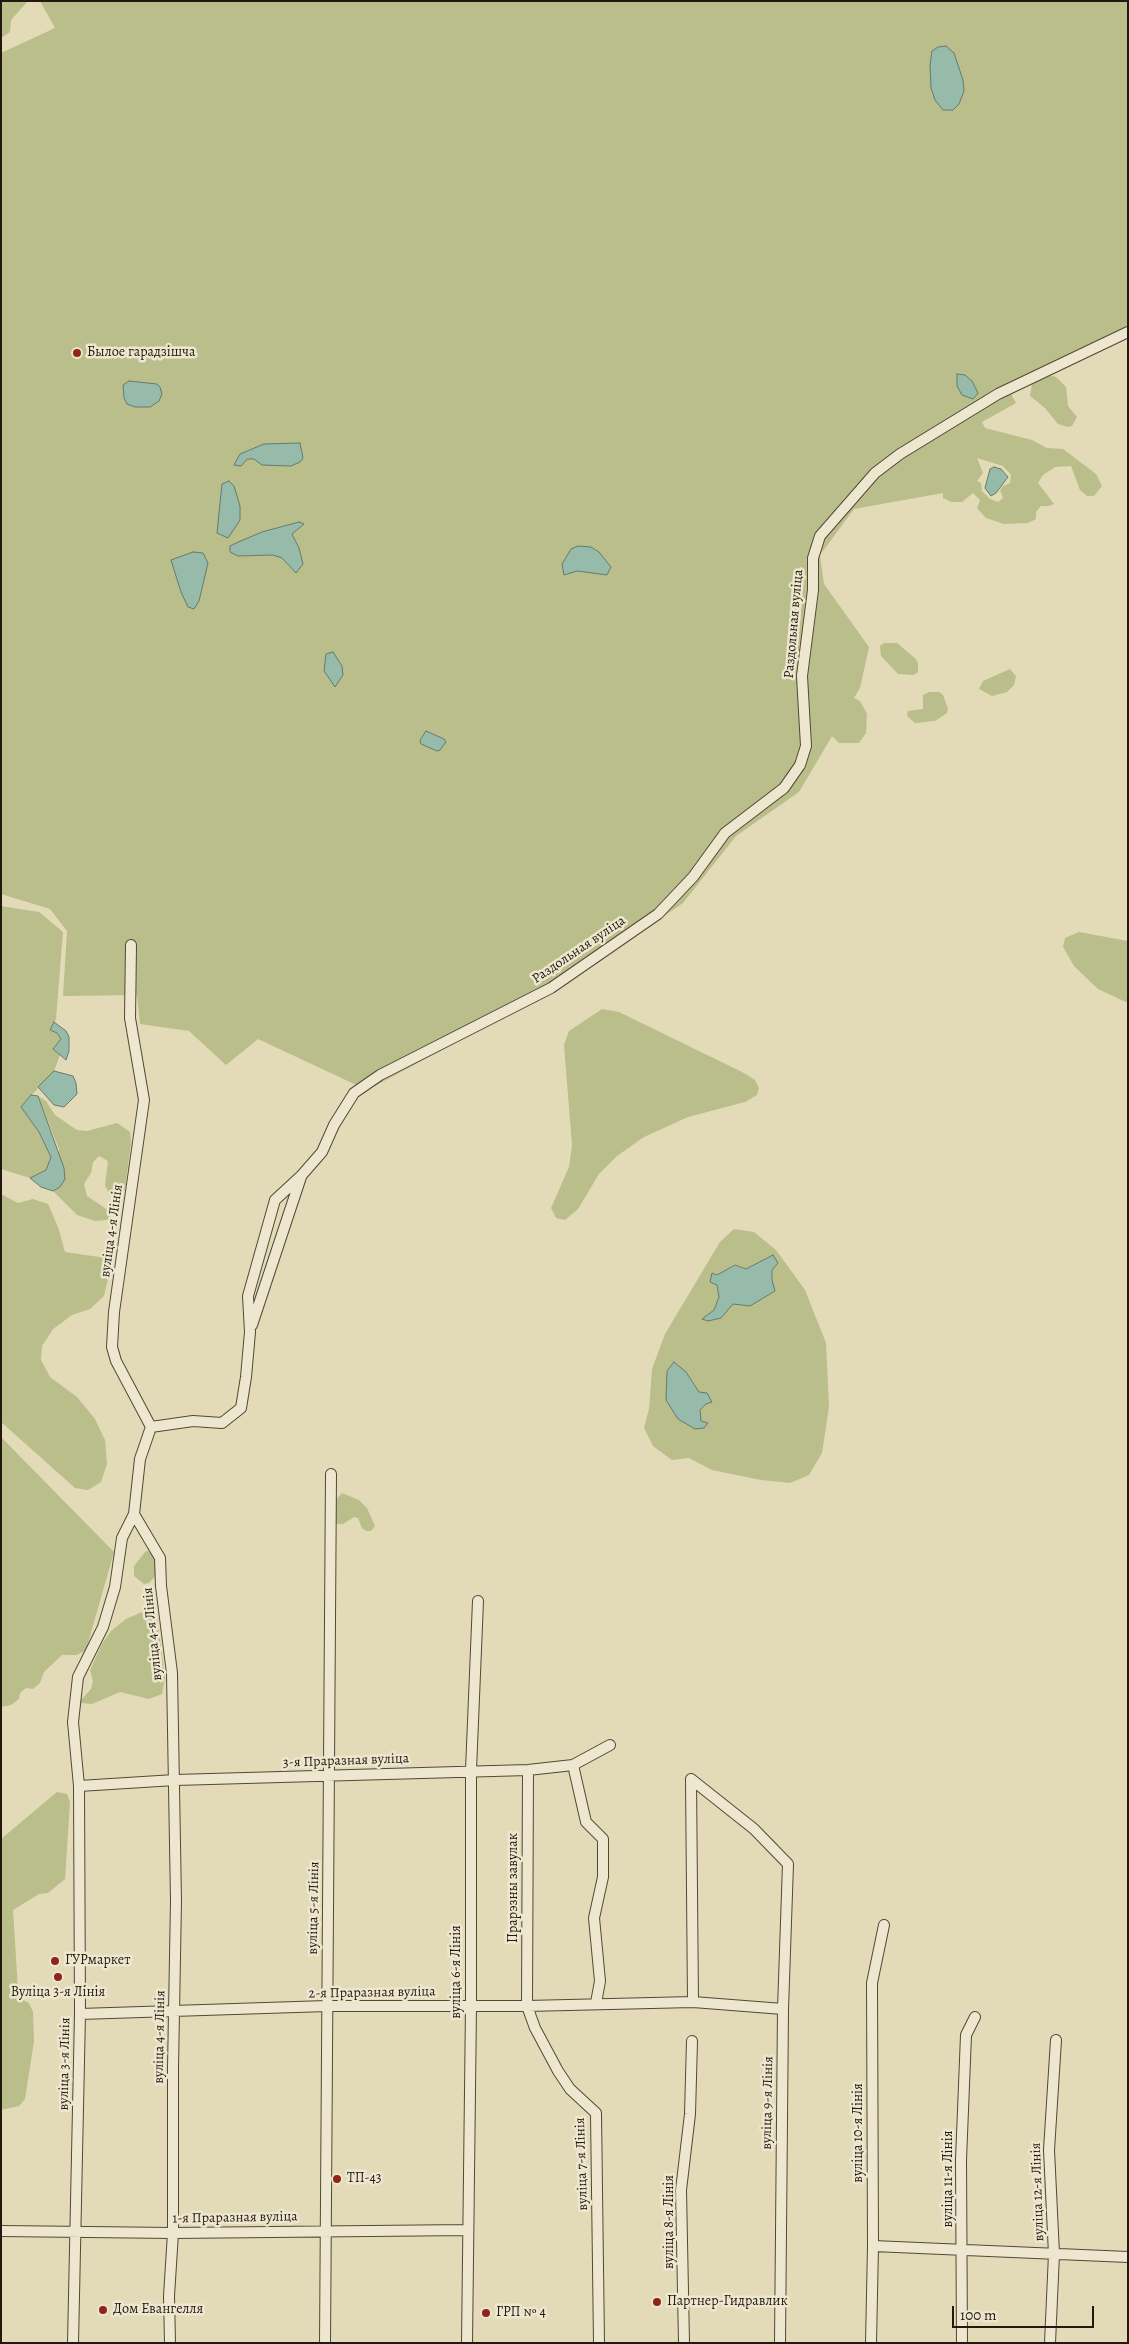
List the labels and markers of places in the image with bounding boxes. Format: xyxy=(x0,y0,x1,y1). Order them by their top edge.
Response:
place label: Былое гарадзішча xyxy=(87,345,195,361)
marker: Былое гарадзішча xyxy=(71,347,83,359)
place label: ГУРмаркет xyxy=(65,1953,130,1969)
marker: ГУРмаркет xyxy=(49,1955,61,1967)
marker: Вуліца 3-я Лінія xyxy=(52,1971,64,1983)
place label: Вуліца 3-я Лінія xyxy=(11,1985,105,2001)
place label: ТП-43 xyxy=(347,2171,382,2187)
marker: ТП-43 xyxy=(331,2173,343,2185)
place label: Партнер-Гидравлик xyxy=(667,2294,788,2310)
marker: Партнер-Гидравлик xyxy=(651,2296,663,2308)
place label: Дом Евангелля xyxy=(113,2302,203,2318)
marker: Дом Евангелля xyxy=(97,2304,109,2316)
place label: ГРП № 4 xyxy=(496,2305,546,2321)
marker: ГРП № 4 xyxy=(480,2307,492,2319)

